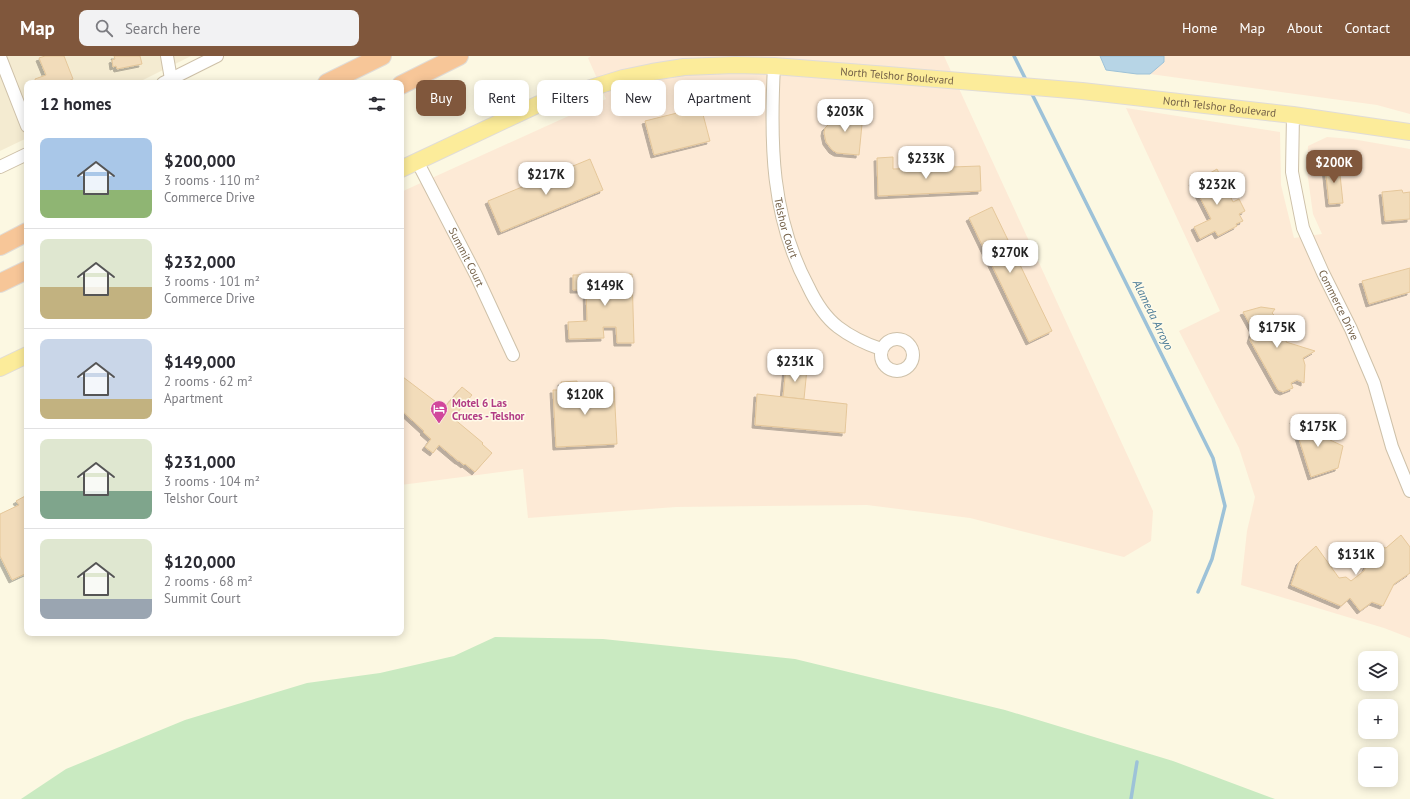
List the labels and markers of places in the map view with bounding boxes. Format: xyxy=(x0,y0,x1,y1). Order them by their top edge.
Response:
pin: $203K xyxy=(817,99,873,133)
pin: $233K xyxy=(898,146,954,180)
pin: $200K xyxy=(1306,150,1362,184)
pin: $217K xyxy=(518,162,574,196)
pin: $232K xyxy=(1189,172,1245,206)
pin: $270K xyxy=(982,240,1038,274)
pin: $149K xyxy=(577,273,633,307)
pin: $175K xyxy=(1249,315,1305,349)
pin: $231K xyxy=(767,349,823,383)
pin: $120K xyxy=(557,382,613,416)
place label: Motel 6 Las Cruces - Telshor xyxy=(452,396,525,423)
hotel icon: Motel 6 Las Cruces - Telshor xyxy=(429,399,449,424)
pin: $175K xyxy=(1290,414,1346,448)
pin: $131K xyxy=(1328,542,1384,576)

